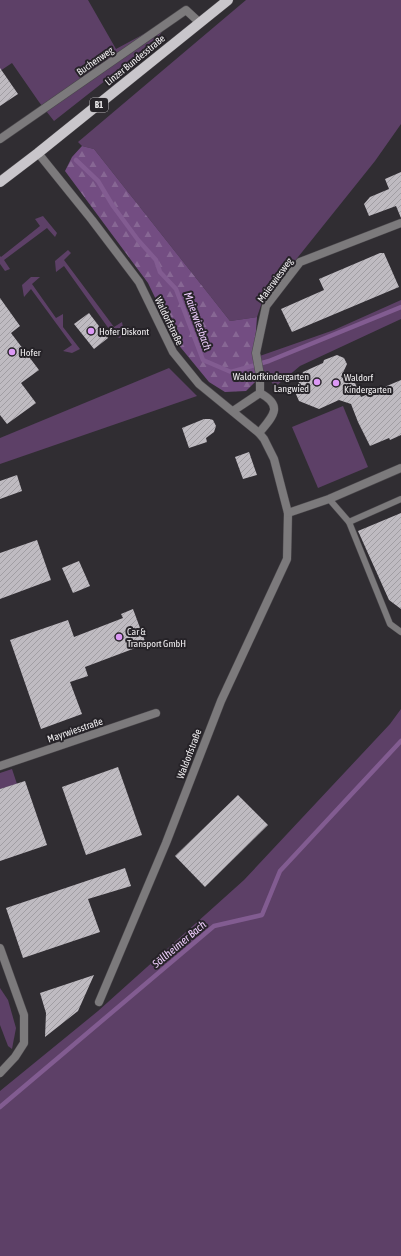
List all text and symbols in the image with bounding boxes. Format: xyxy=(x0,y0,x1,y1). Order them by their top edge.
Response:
street label: Linzer Bundesstraße xyxy=(103,32,167,87)
street label: Buchenweg xyxy=(75,44,116,78)
road number: B1 xyxy=(90,98,108,112)
street label: Maierwiesweg xyxy=(255,255,295,304)
water label: Maierwiesbach xyxy=(182,290,214,352)
street label: Waldorfstraße xyxy=(153,295,186,347)
marker: Hofer Diskont xyxy=(86,326,96,336)
place label: Hofer Diskont xyxy=(99,326,149,337)
marker: Hofer xyxy=(7,347,17,357)
place label: Hofer xyxy=(20,347,42,358)
place label: Waldorfkindergarten Langwied xyxy=(233,371,309,394)
place label: Waldorf Kindergarten xyxy=(344,372,392,395)
marker: Waldorfkindergarten Langwied xyxy=(312,377,322,387)
marker: Waldorf Kindergarten xyxy=(331,378,341,388)
place label: Car & Transport GmbH xyxy=(127,626,186,649)
marker: Car & Transport GmbH xyxy=(114,632,124,642)
street label: Mayrwiesstraße xyxy=(46,715,105,745)
street label: Waldorfstraße xyxy=(175,727,204,780)
water label: Söllheimer Bach xyxy=(149,918,209,970)

